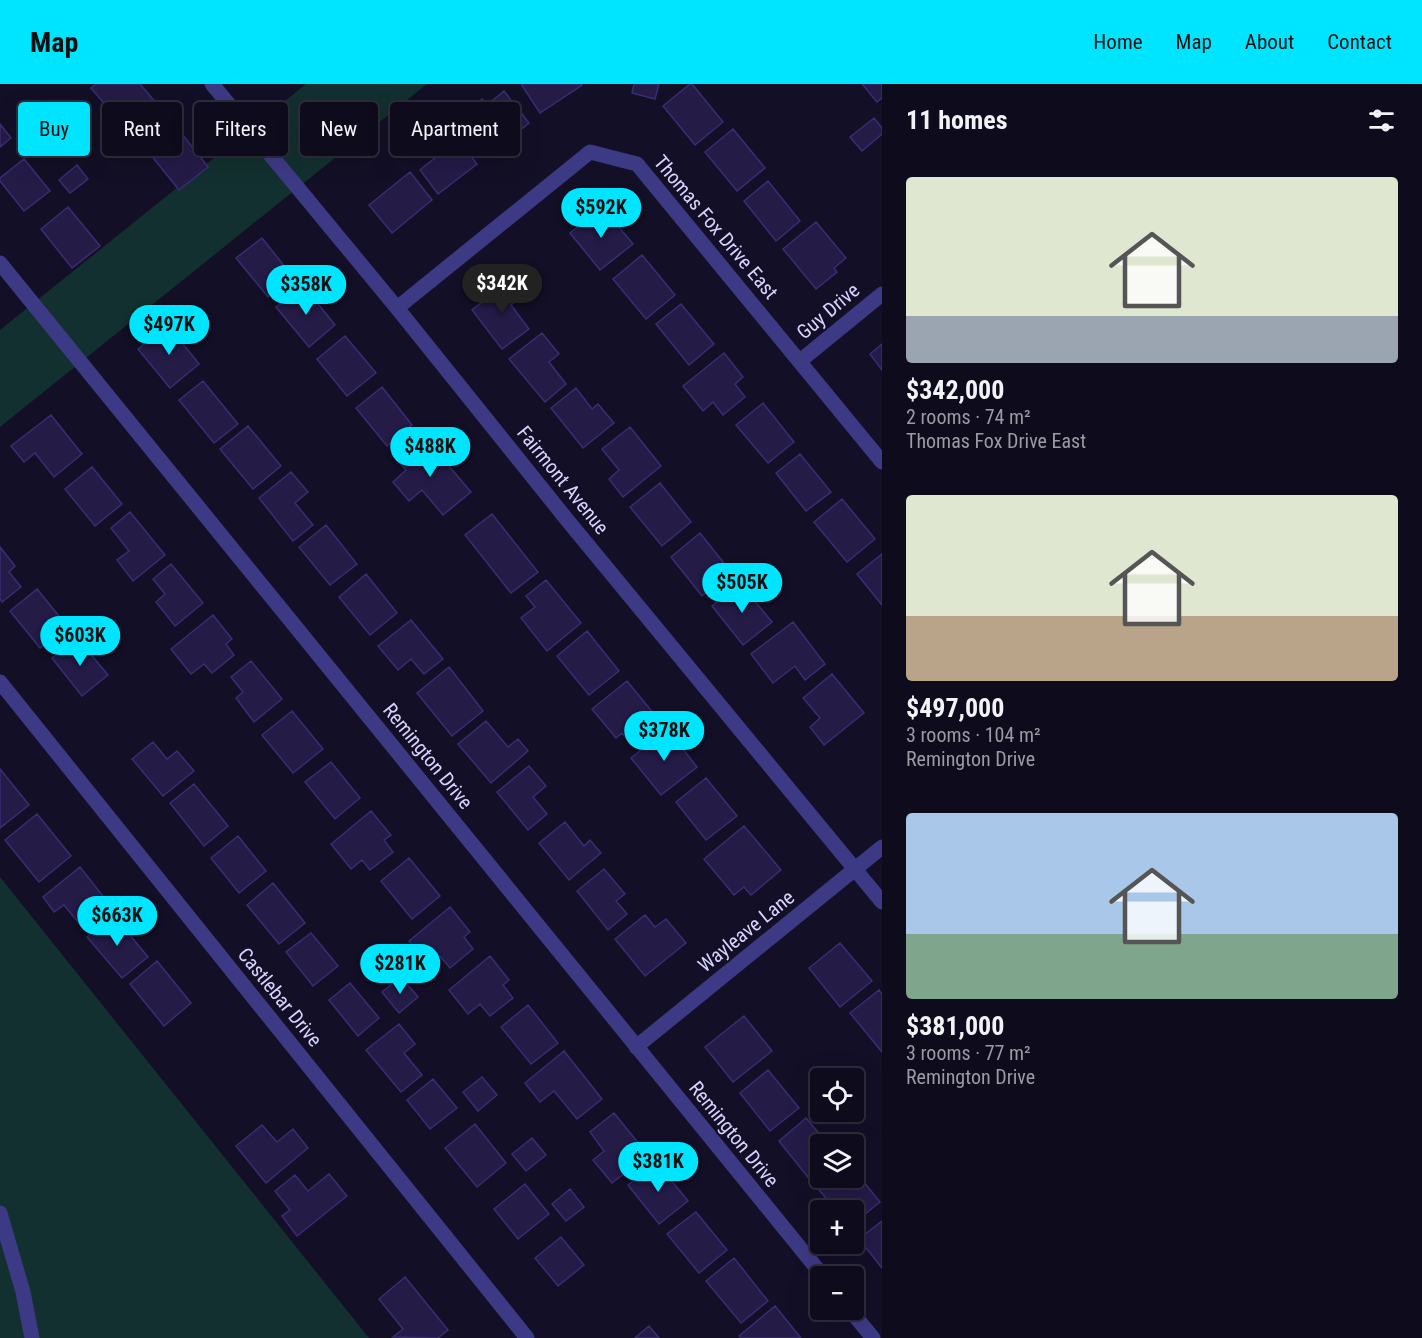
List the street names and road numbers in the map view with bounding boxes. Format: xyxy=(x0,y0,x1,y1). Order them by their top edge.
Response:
street label: Thomas Fox Drive East xyxy=(649,150,783,304)
street label: Guy Drive xyxy=(792,278,864,344)
street label: Fairmont Avenue xyxy=(512,421,614,539)
street label: Remington Drive xyxy=(378,698,478,814)
street label: Wayleave Lane xyxy=(693,885,799,977)
street label: Castlebar Drive xyxy=(233,943,327,1051)
street label: Remington Drive xyxy=(684,1076,784,1192)

